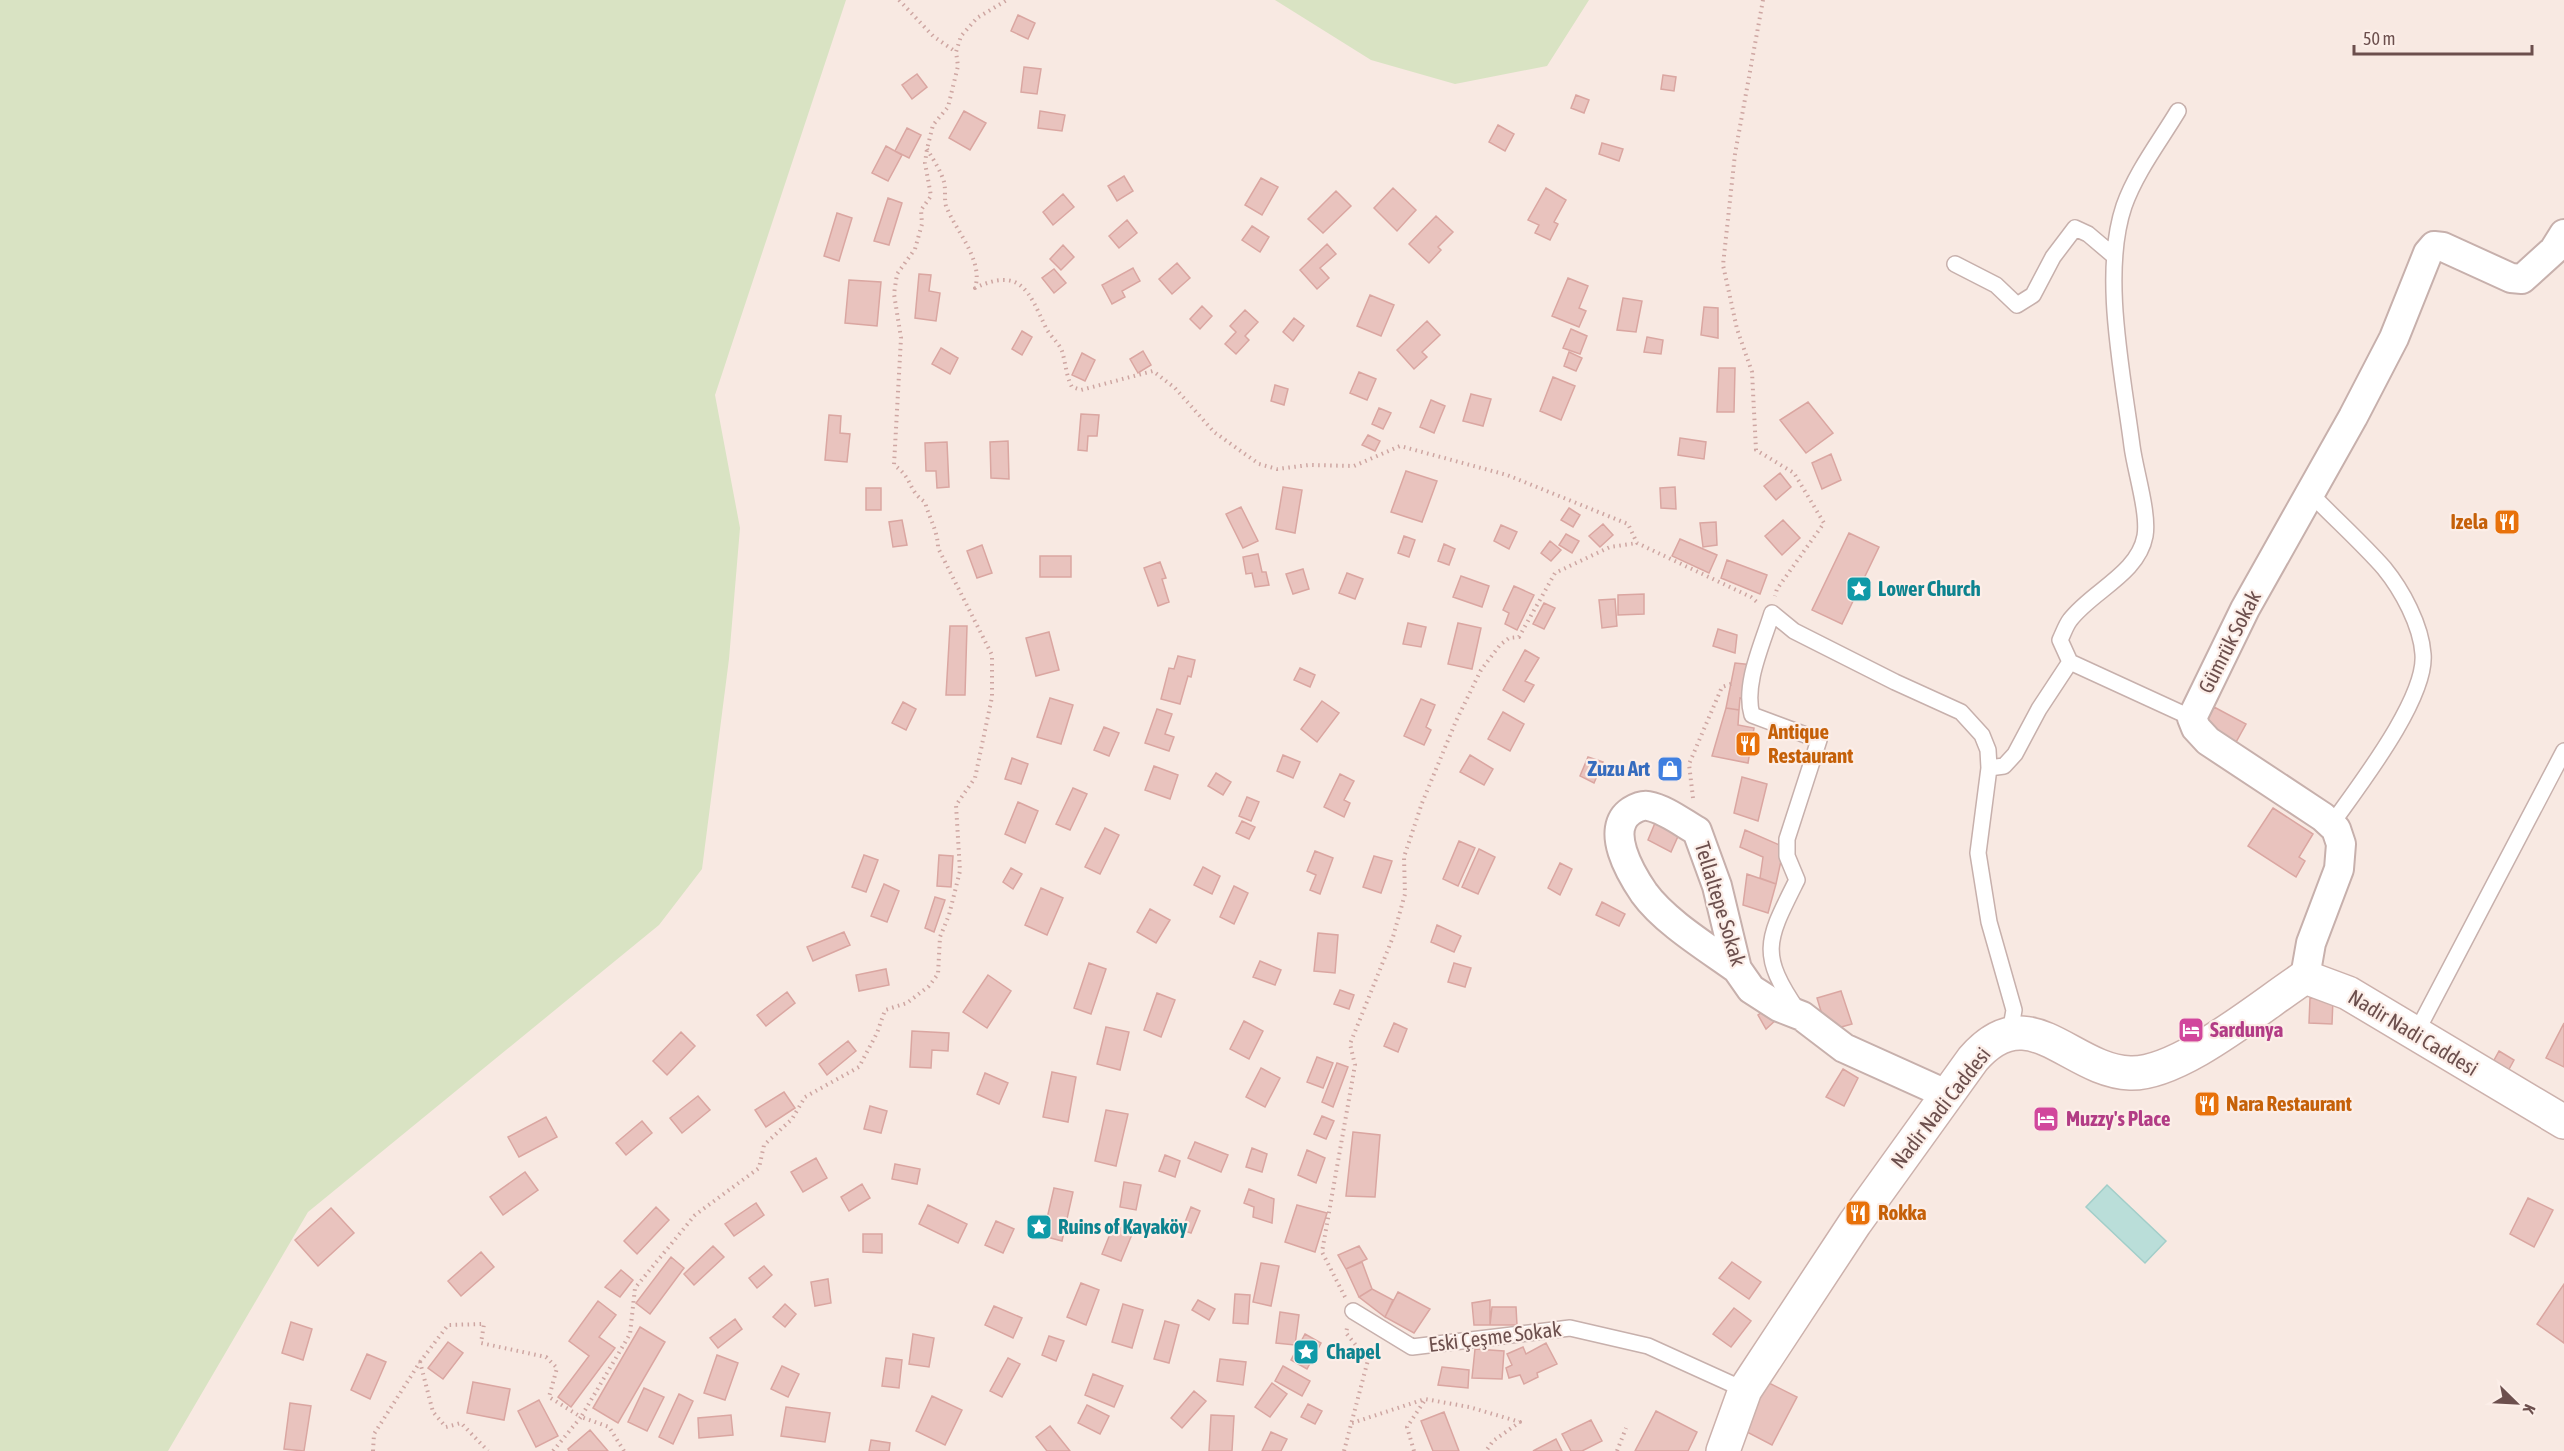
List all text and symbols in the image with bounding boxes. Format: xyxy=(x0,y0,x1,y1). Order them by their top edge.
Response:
scale bar xyxy=(2354,18,2532,56)
text: 50 m xyxy=(2363,28,2395,49)
restaurant icon: Izela xyxy=(2492,507,2522,537)
place label: Izela xyxy=(2450,509,2488,533)
place icon: Lower Church xyxy=(1844,574,1874,604)
place label: Lower Church xyxy=(1878,576,1981,600)
street label: Gümrük Sokak xyxy=(2193,586,2265,697)
place label: Antique Restaurant xyxy=(1767,719,1853,767)
restaurant icon: Antique Restaurant xyxy=(1733,729,1763,759)
shop icon: Zuzu Art xyxy=(1655,754,1685,784)
place label: Zuzu Art xyxy=(1588,756,1650,780)
street label: Tellaltepe Sokak xyxy=(1691,839,1751,969)
street label: Nadir Nadi Caddesi xyxy=(2344,984,2483,1080)
hotel icon: Sardunya xyxy=(2176,1015,2206,1045)
place label: Sardunya xyxy=(2210,1017,2284,1041)
street label: Nadir Nadi Caddesi xyxy=(1886,1042,1995,1173)
restaurant icon: Nara Restaurant xyxy=(2192,1089,2222,1119)
place label: Nara Restaurant xyxy=(2226,1091,2352,1115)
hotel icon: Muzzy's Place xyxy=(2031,1104,2061,1134)
place label: Muzzy's Place xyxy=(2066,1106,2171,1130)
restaurant icon: Rokka xyxy=(1843,1198,1873,1228)
place label: Rokka xyxy=(1878,1200,1927,1224)
place icon: Ruins of Kayaköy xyxy=(1024,1212,1054,1242)
place label: Ruins of Kayaköy xyxy=(1058,1214,1188,1238)
street label: Eski Çeşme Sokak xyxy=(1427,1316,1563,1356)
place icon: Chapel xyxy=(1291,1337,1321,1367)
place label: Chapel xyxy=(1326,1339,1381,1363)
north arrow xyxy=(2486,1373,2546,1433)
text: K xyxy=(2520,1402,2540,1416)

